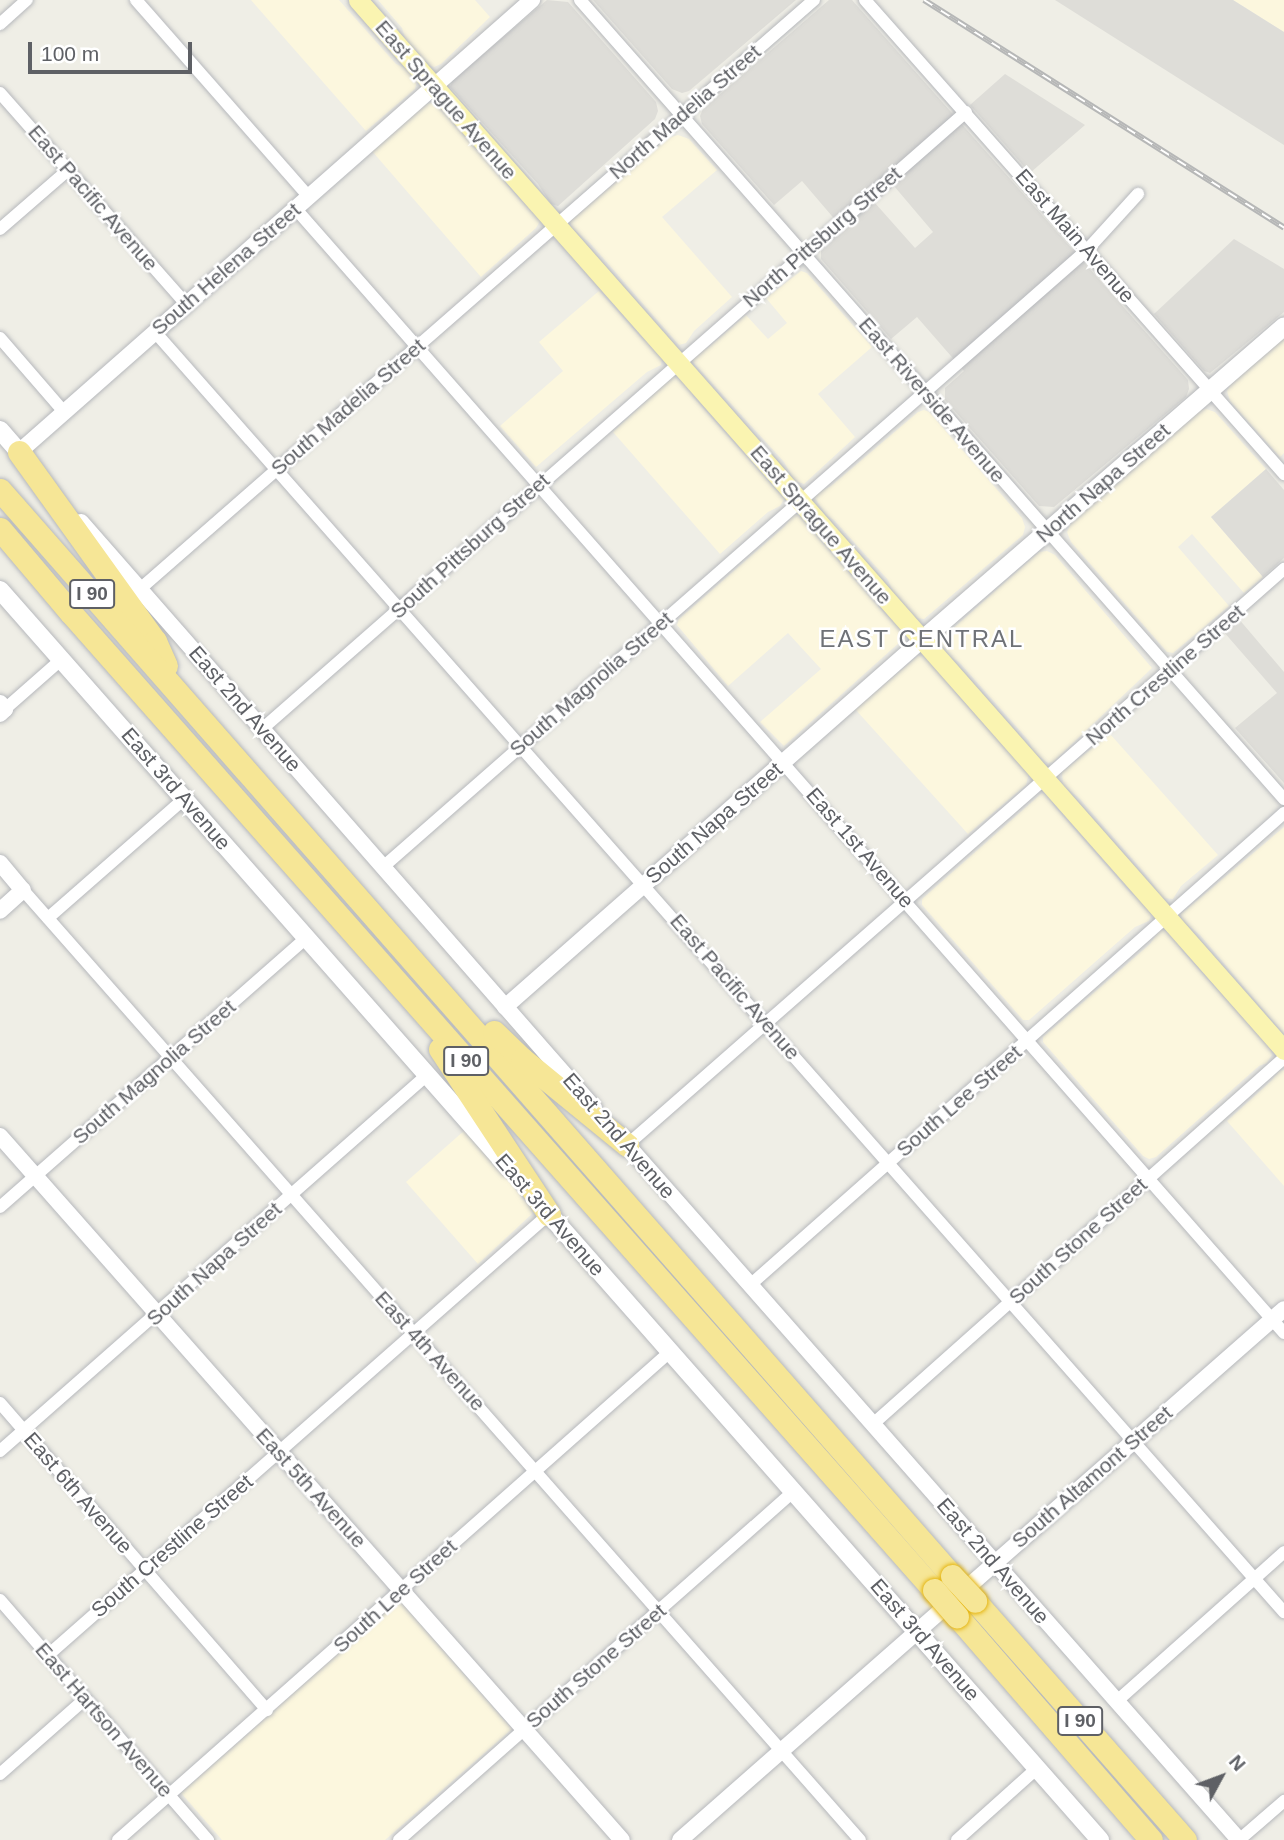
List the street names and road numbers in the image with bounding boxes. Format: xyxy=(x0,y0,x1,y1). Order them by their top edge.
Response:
street label: East Sprague Avenue xyxy=(370,15,522,185)
street label: North Madelia Street xyxy=(604,39,766,185)
street label: East Pacific Avenue xyxy=(22,119,164,277)
street label: North Pittsburg Street xyxy=(738,161,906,313)
street label: East Main Avenue xyxy=(1010,164,1140,308)
street label: South Helena Street xyxy=(146,197,306,341)
street label: East Riverside Avenue xyxy=(853,312,1011,488)
street label: South Madelia Street xyxy=(266,333,430,481)
street label: North Napa Street xyxy=(1031,418,1175,548)
street label: East Sprague Avenue xyxy=(745,440,897,610)
street label: South Pittsburg Street xyxy=(385,468,555,624)
road number: I 90 xyxy=(68,579,116,610)
street label: North Crestline Street xyxy=(1081,599,1249,751)
street label: South Magnolia Street xyxy=(504,606,678,762)
street label: East 2nd Avenue xyxy=(183,641,307,777)
street label: East 3rd Avenue xyxy=(116,722,236,856)
street label: South Napa Street xyxy=(641,757,787,889)
street label: East 1st Avenue xyxy=(800,782,920,914)
street label: East Pacific Avenue xyxy=(664,908,806,1066)
street label: South Magnolia Street xyxy=(67,994,241,1150)
street label: South Lee Street xyxy=(891,1040,1027,1162)
road number: I 90 xyxy=(442,1046,490,1077)
street label: East 2nd Avenue xyxy=(557,1068,681,1204)
street label: East 3rd Avenue xyxy=(490,1148,610,1282)
street label: South Stone Street xyxy=(1004,1172,1152,1310)
street label: South Napa Street xyxy=(141,1197,287,1331)
street label: East 4th Avenue xyxy=(369,1285,491,1417)
street label: South Altamont Street xyxy=(1006,1400,1178,1554)
street label: East 5th Avenue xyxy=(250,1422,372,1554)
street label: East 6th Avenue xyxy=(18,1427,138,1559)
street label: South Crestline Street xyxy=(86,1469,258,1623)
street label: East 2nd Avenue xyxy=(931,1493,1055,1629)
street label: South Lee Street xyxy=(328,1534,462,1658)
street label: East 3rd Avenue xyxy=(865,1573,985,1707)
street label: South Stone Street xyxy=(521,1598,671,1734)
street label: East Hartson Avenue xyxy=(30,1637,178,1803)
road number: I 90 xyxy=(1056,1706,1104,1736)

